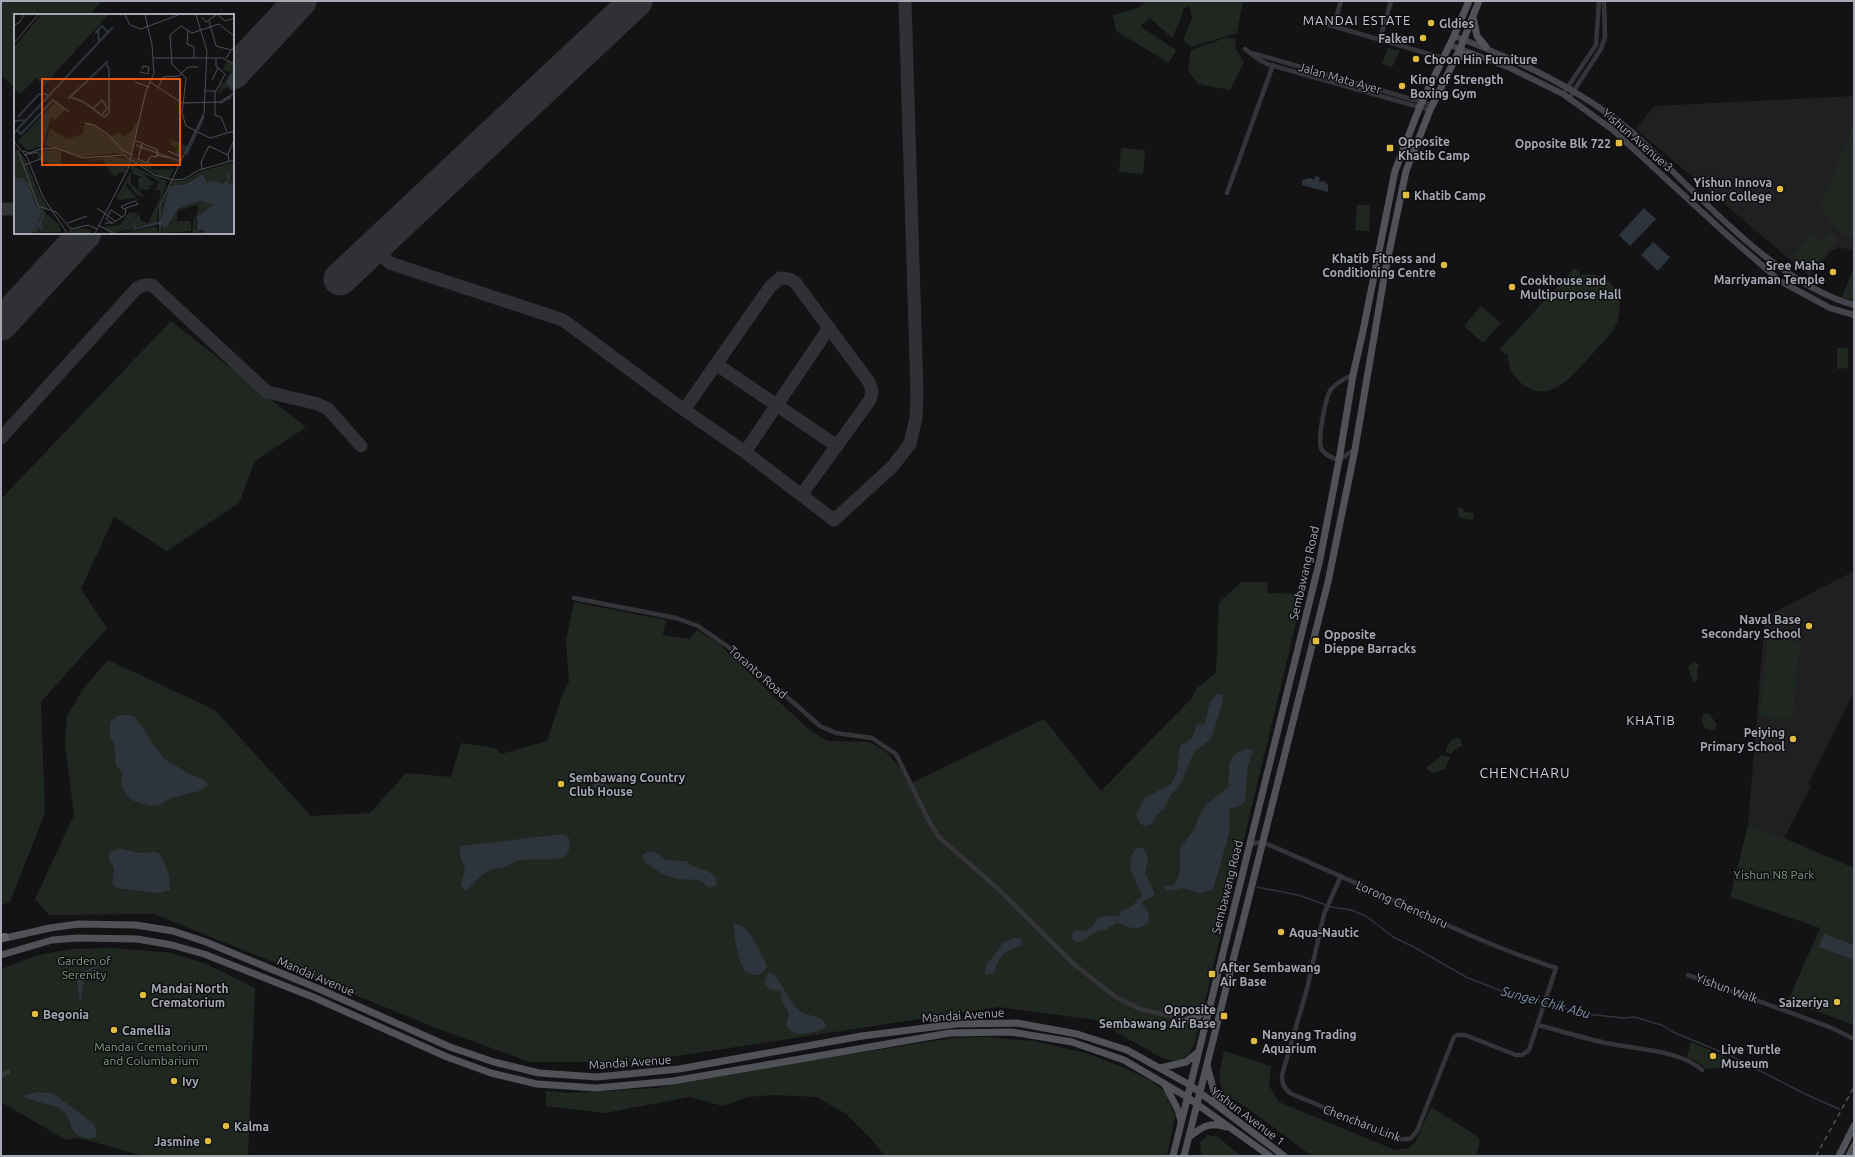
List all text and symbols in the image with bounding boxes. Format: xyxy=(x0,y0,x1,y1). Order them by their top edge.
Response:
district label: MANDAI ESTATE xyxy=(1303,13,1411,27)
inset map xyxy=(14,14,234,234)
place label: Gldies xyxy=(1439,17,1474,30)
marker: Gldies xyxy=(1426,18,1436,28)
place label: Falken xyxy=(1378,32,1415,45)
marker: Falken xyxy=(1418,33,1428,43)
place label: Choon Hin Furniture xyxy=(1424,53,1538,66)
marker: Choon Hin Furniture xyxy=(1411,54,1421,64)
street label: Jalan Mata Ayer xyxy=(1297,60,1384,96)
place label: King of Strength Boxing Gym xyxy=(1410,73,1503,100)
marker: King of Strength Boxing Gym xyxy=(1397,81,1407,91)
street label: Yishun Avenue 3 xyxy=(1600,106,1676,174)
place label: Opposite Khatib Camp xyxy=(1398,135,1470,162)
place label: Opposite Blk 722 xyxy=(1515,137,1611,150)
marker: Opposite Blk 722 xyxy=(1614,138,1624,148)
marker: Opposite Khatib Camp xyxy=(1385,143,1395,153)
place label: Yishun Innova Junior College xyxy=(1690,176,1772,203)
marker: Yishun Innova Junior College xyxy=(1775,184,1785,194)
place label: Khatib Camp xyxy=(1414,189,1486,202)
marker: Khatib Camp xyxy=(1401,190,1411,200)
place label: Khatib Fitness and Conditioning Centre xyxy=(1322,252,1436,279)
place label: Sree Maha Marriyaman Temple xyxy=(1714,259,1825,286)
marker: Khatib Fitness and Conditioning Centre xyxy=(1439,260,1449,270)
marker: Sree Maha Marriyaman Temple xyxy=(1828,267,1838,277)
place label: Cookhouse and Multipurpose Hall xyxy=(1520,274,1622,301)
marker: Cookhouse and Multipurpose Hall xyxy=(1507,282,1517,292)
street label: Sembawang Road xyxy=(1287,525,1321,621)
place label: Naval Base Secondary School xyxy=(1701,613,1801,640)
marker: Naval Base Secondary School xyxy=(1804,621,1814,631)
place label: Opposite Dieppe Barracks xyxy=(1324,628,1417,655)
marker: Opposite Dieppe Barracks xyxy=(1311,636,1321,646)
street label: Toranto Road xyxy=(726,643,790,701)
district label: KHATIB xyxy=(1626,713,1676,727)
place label: Peiying Primary School xyxy=(1700,726,1785,753)
marker: Peiying Primary School xyxy=(1788,734,1798,744)
district label: CHENCHARU xyxy=(1480,765,1570,781)
place label: Sembawang Country Club House xyxy=(569,771,686,798)
marker: Sembawang Country Club House xyxy=(556,779,566,789)
street label: Sembawang Road xyxy=(1209,839,1245,935)
park label: Yishun N8 Park xyxy=(1734,868,1814,881)
street label: Lorong Chencharu xyxy=(1354,878,1450,930)
place label: Aqua-Nautic xyxy=(1289,926,1359,939)
marker: Aqua-Nautic xyxy=(1276,927,1286,937)
park label: Garden of Serenity xyxy=(57,954,111,981)
street label: Mandai Avenue xyxy=(275,954,357,998)
place label: After Sembawang Air Base xyxy=(1220,961,1321,988)
marker: After Sembawang Air Base xyxy=(1207,969,1217,979)
street label: Yishun Walk xyxy=(1694,971,1760,1005)
place label: Mandai North Crematorium xyxy=(151,982,228,1009)
water label: Sungei Chik Abu xyxy=(1499,983,1592,1021)
marker: Mandai North Crematorium xyxy=(138,990,148,1000)
place label: Saizeriya xyxy=(1779,996,1829,1009)
marker: Saizeriya xyxy=(1832,997,1842,1007)
place label: Opposite Sembawang Air Base xyxy=(1099,1003,1216,1030)
street label: Mandai Avenue xyxy=(921,1006,1005,1024)
place label: Begonia xyxy=(43,1008,89,1021)
marker: Begonia xyxy=(30,1009,40,1019)
marker: Opposite Sembawang Air Base xyxy=(1219,1011,1229,1021)
place label: Camellia xyxy=(122,1024,171,1037)
marker: Camellia xyxy=(109,1025,119,1035)
place label: Nanyang Trading Aquarium xyxy=(1262,1028,1357,1055)
marker: Nanyang Trading Aquarium xyxy=(1249,1036,1259,1046)
park label: Mandai Crematorium and Columbarium xyxy=(94,1040,208,1067)
place label: Live Turtle Museum xyxy=(1721,1043,1781,1070)
marker: Live Turtle Museum xyxy=(1708,1051,1718,1061)
street label: Mandai Avenue xyxy=(588,1053,672,1071)
place label: Ivy xyxy=(182,1075,199,1088)
marker: Ivy xyxy=(169,1076,179,1086)
street label: Yishun Avenue 1 xyxy=(1209,1084,1287,1148)
street label: Chencharu Link xyxy=(1321,1102,1403,1144)
place label: Kalma xyxy=(234,1120,269,1133)
marker: Kalma xyxy=(221,1121,231,1131)
place label: Jasmine xyxy=(154,1135,200,1148)
marker: Jasmine xyxy=(203,1136,213,1146)

